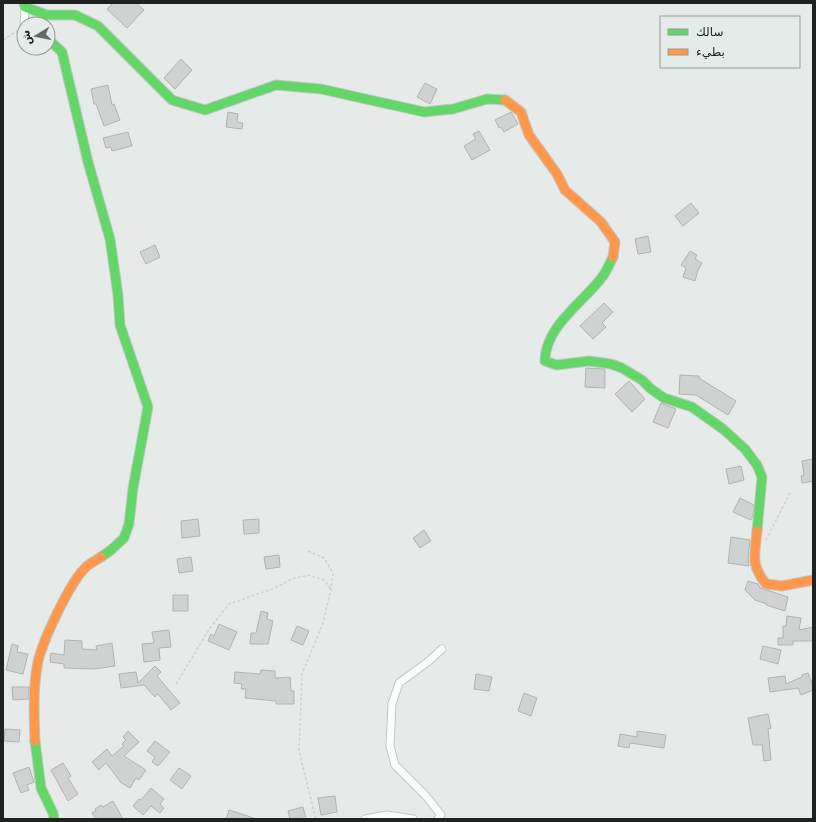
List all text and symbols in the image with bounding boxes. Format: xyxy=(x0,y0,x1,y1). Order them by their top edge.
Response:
north arrow xyxy=(16,16,56,56)
legend xyxy=(660,16,800,68)
text: سالك xyxy=(696,25,723,39)
text: ش xyxy=(19,29,34,46)
text: بطيء xyxy=(696,45,725,59)

